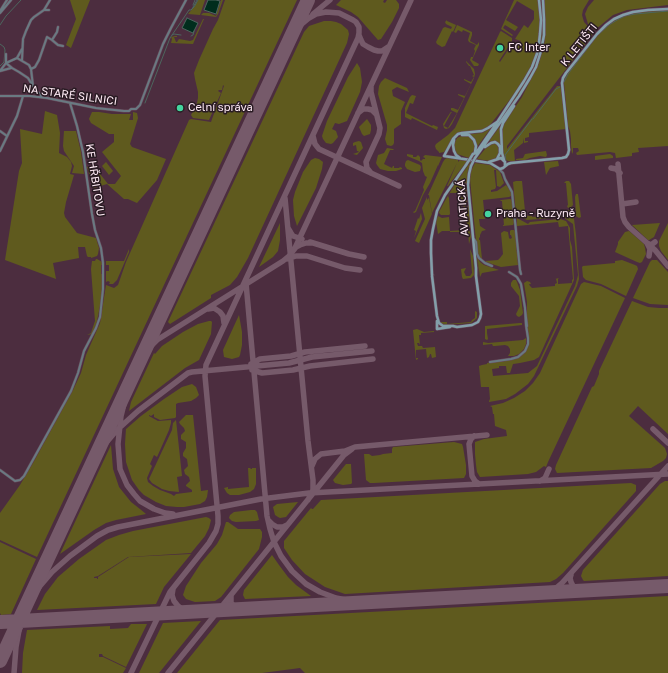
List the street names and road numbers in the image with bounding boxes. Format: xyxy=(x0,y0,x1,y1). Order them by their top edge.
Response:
street label: K LETIŠTI xyxy=(558,21,600,69)
street label: NA STARÉ SILNICI xyxy=(22,82,118,108)
street label: KE HŘBITOVU xyxy=(83,143,107,217)
street label: AVIATICKÁ xyxy=(454,179,472,237)

